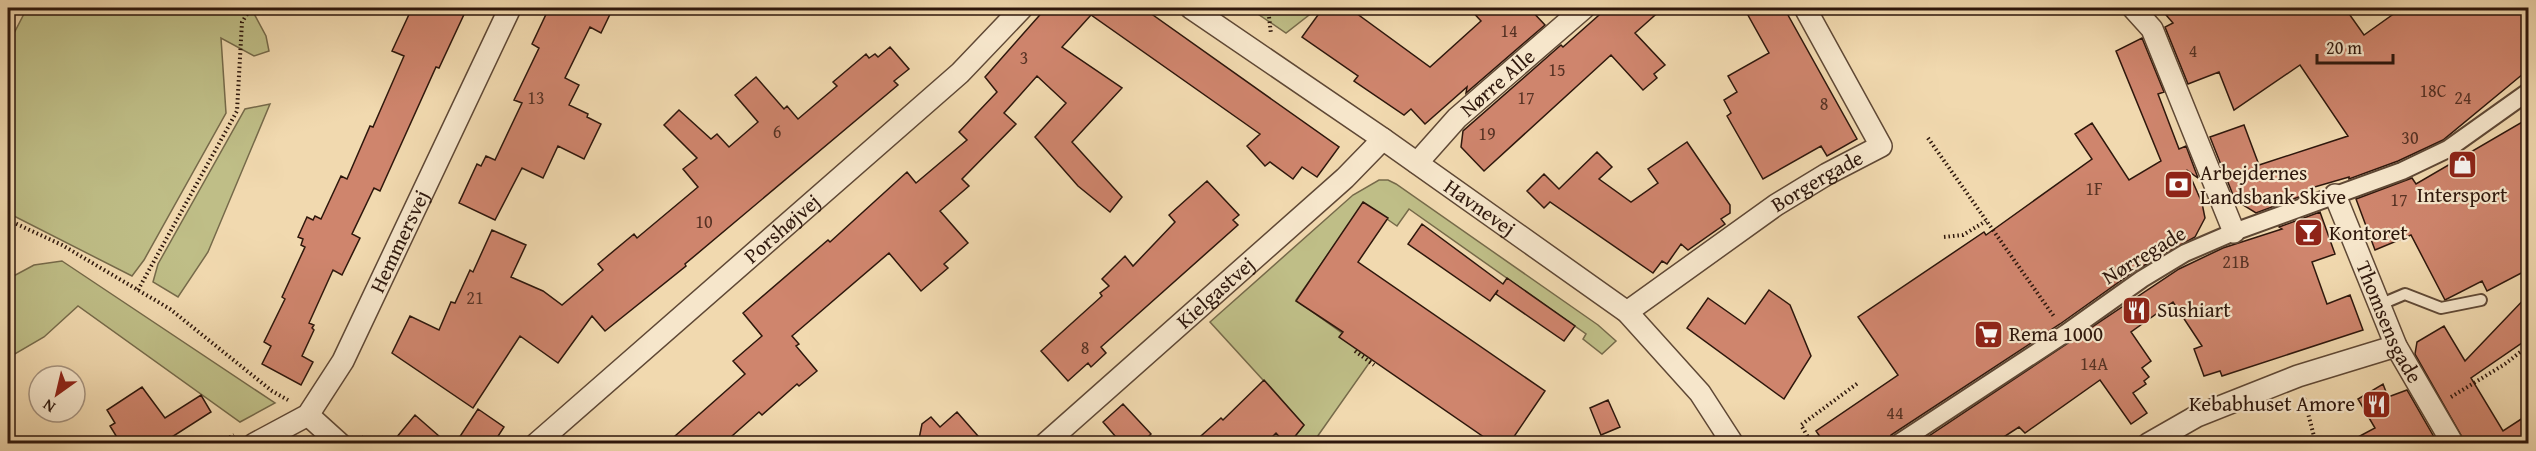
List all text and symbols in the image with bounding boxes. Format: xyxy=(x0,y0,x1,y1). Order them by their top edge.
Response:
house number: 14 xyxy=(1500,17,1518,44)
scale bar xyxy=(2317,27,2394,65)
text: 20 m xyxy=(2326,34,2362,61)
house number: 4 xyxy=(2189,37,2197,64)
street label: Nørre Alle xyxy=(1453,41,1542,124)
house number: 3 xyxy=(1020,44,1028,71)
house number: 15 xyxy=(1548,56,1566,83)
house number: 18C xyxy=(2419,77,2447,104)
house number: 13 xyxy=(527,84,545,111)
house number: 17 xyxy=(1517,84,1535,111)
house number: 24 xyxy=(2454,84,2472,111)
house number: 8 xyxy=(1820,90,1828,117)
house number: 6 xyxy=(773,118,781,145)
house number: 19 xyxy=(1478,120,1496,147)
house number: 30 xyxy=(2401,124,2419,151)
street label: Borgergade xyxy=(1765,142,1868,220)
shop icon: Intersport xyxy=(2446,148,2478,180)
place label: Arbejdernes Landsbank Skive xyxy=(2200,157,2346,212)
bank icon: Arbejdernes Landsbank Skive xyxy=(2163,169,2195,201)
street label: Havnevej xyxy=(1438,171,1522,243)
house number: 1F xyxy=(2085,175,2103,202)
place label: Intersport xyxy=(2417,179,2508,210)
street label: Hemmersvej xyxy=(362,185,437,298)
street label: Porshøjvej xyxy=(737,186,827,270)
house number: 17 xyxy=(2390,186,2408,213)
house number: 10 xyxy=(695,208,713,235)
street label: Nørregade xyxy=(2096,217,2192,292)
bar icon: Kontoret xyxy=(2292,217,2324,249)
place label: Kontoret xyxy=(2329,217,2408,248)
house number: 21B xyxy=(2222,248,2250,275)
street label: Kielgastvej xyxy=(1169,249,1261,336)
street label: Thomsensgade xyxy=(2348,256,2430,389)
house number: 21 xyxy=(466,284,484,311)
restaurant icon: Sushiart xyxy=(2120,294,2152,326)
place label: Sushiart xyxy=(2157,294,2231,325)
supermarket icon: Rema 1000 xyxy=(1972,318,2004,350)
place label: Rema 1000 xyxy=(2009,318,2103,349)
house number: 8 xyxy=(1081,334,1089,361)
house number: 14A xyxy=(2080,350,2108,377)
north arrow xyxy=(27,364,87,424)
place label: Kebabhuset Amore xyxy=(2189,388,2355,419)
restaurant icon: Kebabhuset Amore xyxy=(2360,388,2392,420)
text: N xyxy=(37,393,60,419)
house number: 44 xyxy=(1886,399,1904,426)

